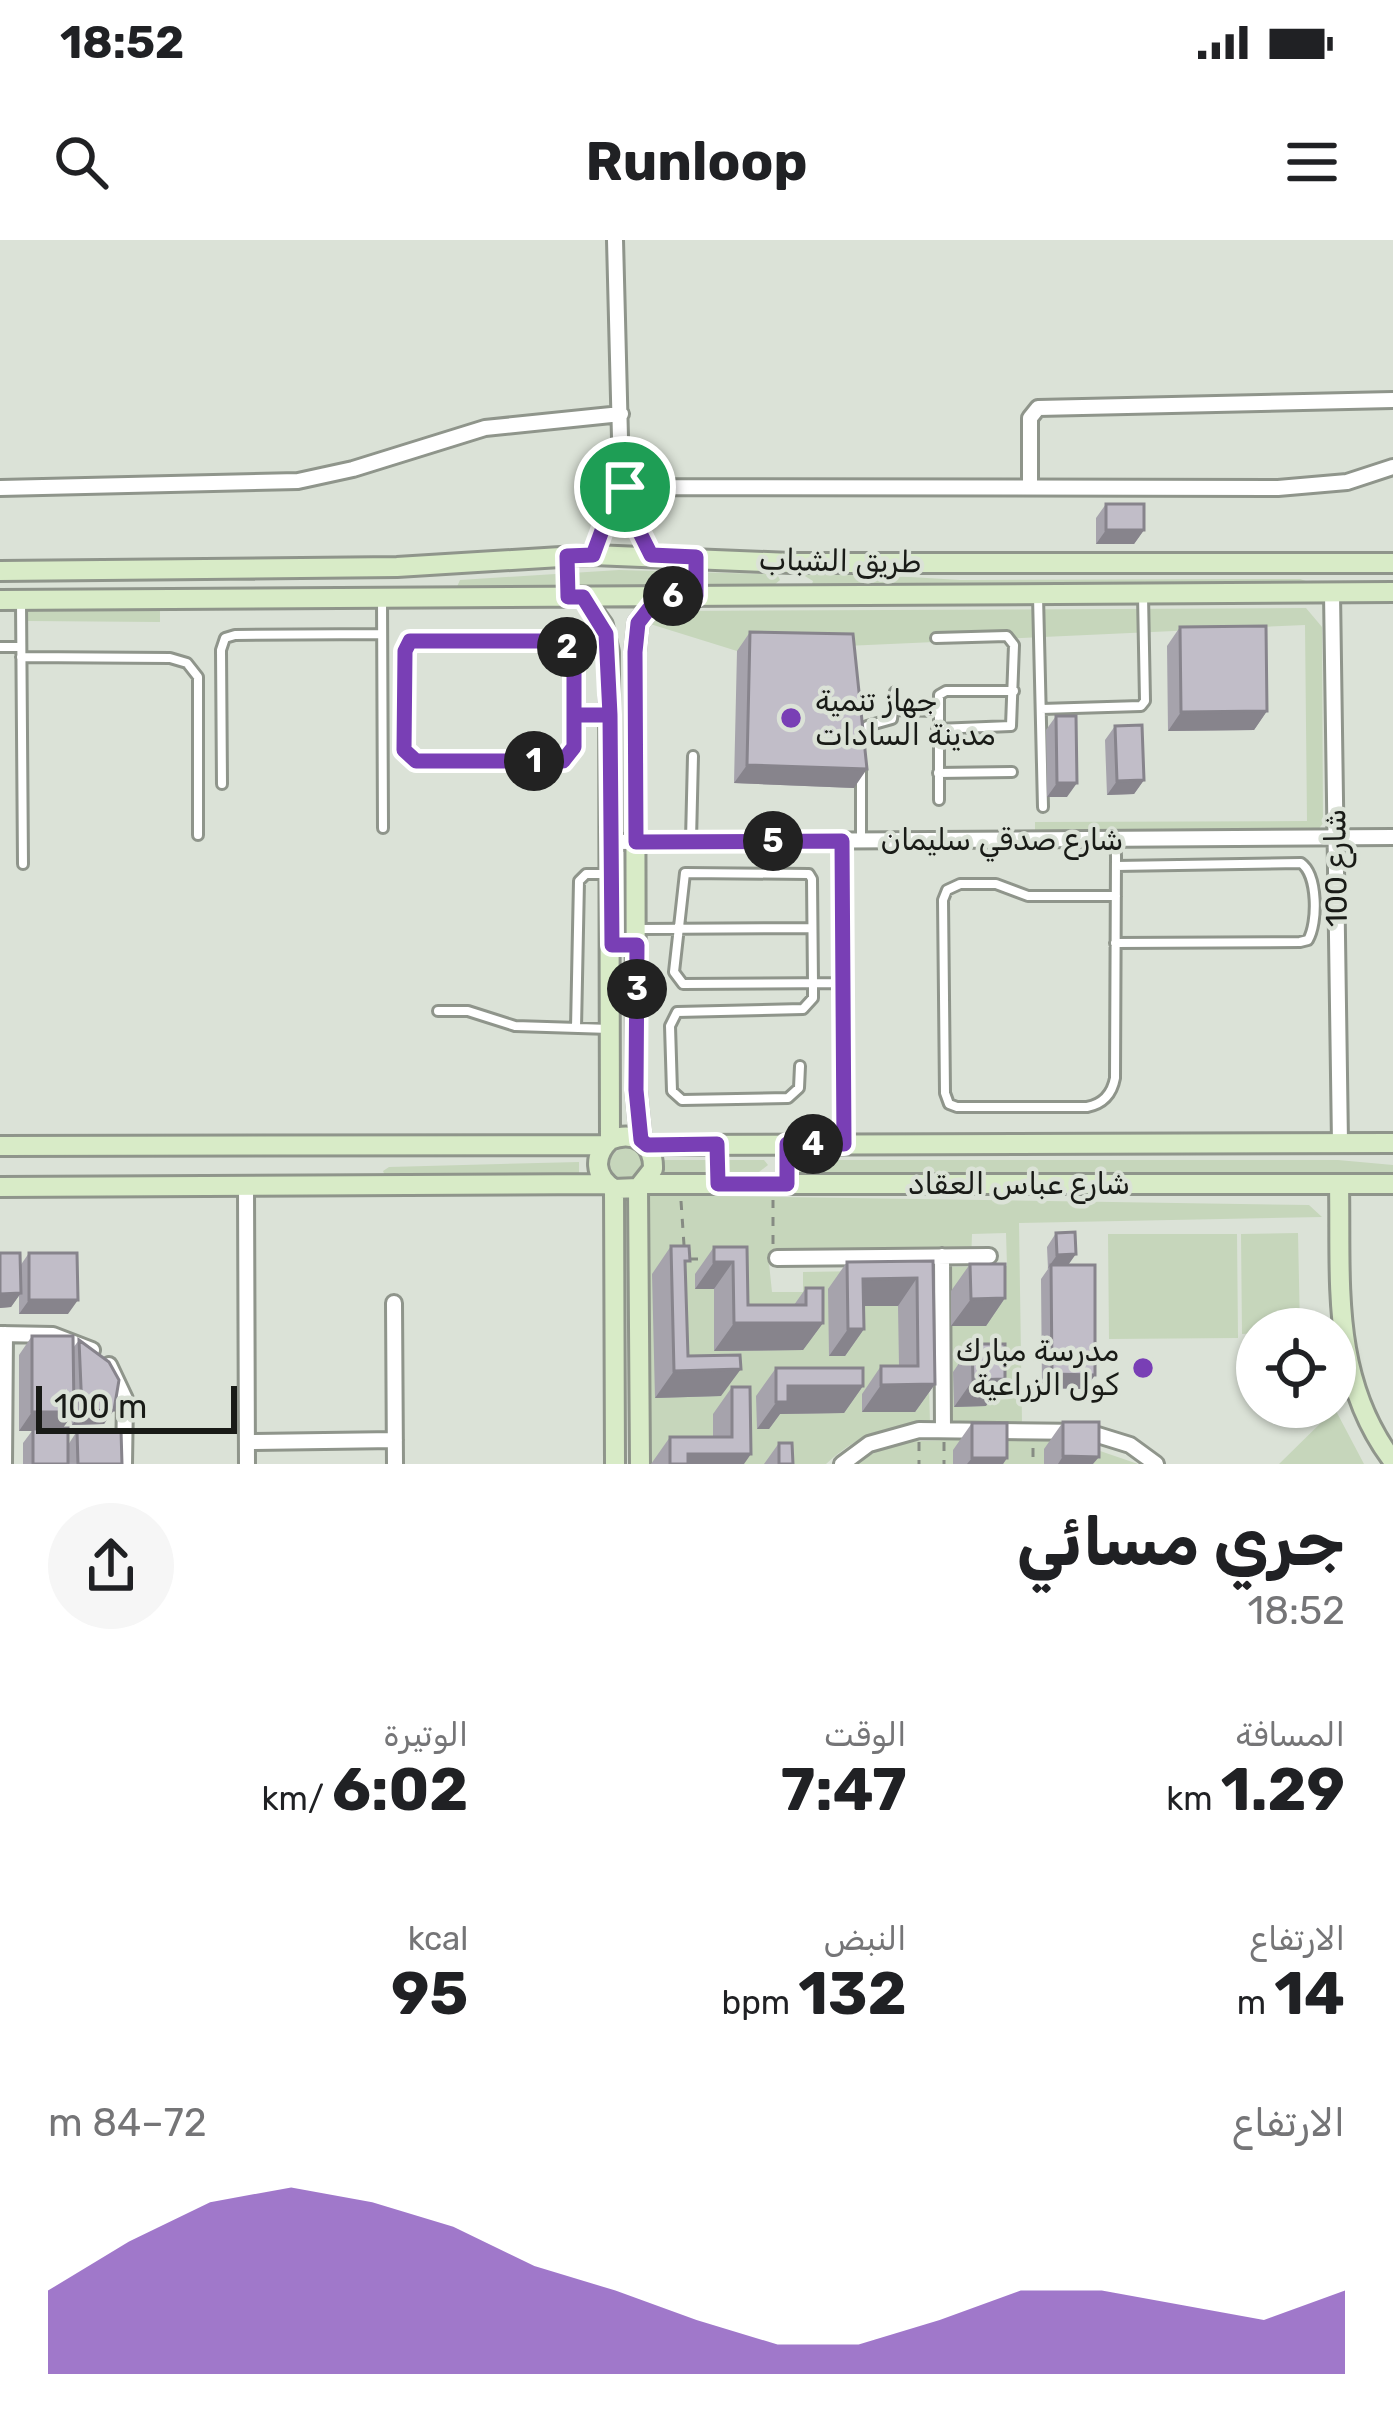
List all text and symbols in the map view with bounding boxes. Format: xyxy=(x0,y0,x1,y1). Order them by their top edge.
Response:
text: 18:52 xyxy=(60,16,184,69)
icon: search xyxy=(48,129,114,195)
icon: menu xyxy=(1279,129,1345,195)
text: Runloop xyxy=(585,130,808,194)
pin xyxy=(574,436,676,538)
icon: arrive xyxy=(592,454,658,520)
street label: طريق الشباب xyxy=(758,542,922,580)
pin: 6 xyxy=(643,566,703,626)
text: 6 xyxy=(662,576,684,615)
pin: 2 xyxy=(537,617,597,677)
text: 2 xyxy=(556,627,578,666)
place label: جهاز تنمية مدينة السادات xyxy=(815,683,996,753)
marker: جهاز تنمية مدينة السادات xyxy=(778,705,804,731)
pin: 1 xyxy=(504,731,564,791)
text: 1 xyxy=(526,741,542,780)
street label: شارع 100 xyxy=(1317,809,1357,927)
pin: 5 xyxy=(743,811,803,871)
text: 5 xyxy=(762,821,784,860)
street label: شارع صدقي سليمان xyxy=(881,822,1123,862)
pin: 3 xyxy=(607,959,667,1019)
text: 3 xyxy=(626,969,648,1008)
pin: 4 xyxy=(783,1114,843,1174)
text: 4 xyxy=(802,1124,824,1163)
street label: شارع عباس العقاد xyxy=(908,1166,1130,1204)
map controls xyxy=(1236,1308,1356,1428)
button: locate xyxy=(1236,1308,1356,1428)
place label: مدرسة مبارك كول الزراعية xyxy=(955,1333,1119,1403)
marker: مدرسة مبارك كول الزراعية xyxy=(1130,1355,1156,1381)
scale bar xyxy=(36,1380,237,1433)
text: 100 m xyxy=(54,1387,147,1426)
button: share xyxy=(48,1503,174,1629)
text: جري مسائي xyxy=(1017,1503,1345,1582)
text: 18:52 xyxy=(1247,1588,1345,1634)
text: الوتيرة xyxy=(383,1715,468,1754)
text: الوقت xyxy=(824,1715,907,1754)
text: المسافة xyxy=(1235,1715,1345,1754)
text: 6:02 xyxy=(332,1754,468,1825)
text: 7:47 xyxy=(781,1754,907,1825)
text: 1.29 xyxy=(1221,1754,1345,1825)
text: /km xyxy=(262,1779,332,1818)
text: km xyxy=(1166,1779,1221,1818)
text: kcal xyxy=(408,1919,468,1958)
text: النبض xyxy=(824,1919,907,1958)
text: الارتفاع xyxy=(1250,1919,1345,1958)
text: 95 xyxy=(391,1958,468,2029)
text: 132 xyxy=(798,1958,907,2029)
text: 14 xyxy=(1274,1958,1345,2029)
text: bpm xyxy=(722,1983,798,2022)
text: m xyxy=(1237,1983,1274,2022)
text: 72–84 m xyxy=(48,2100,207,2146)
text: الارتفاع xyxy=(1233,2100,1345,2146)

